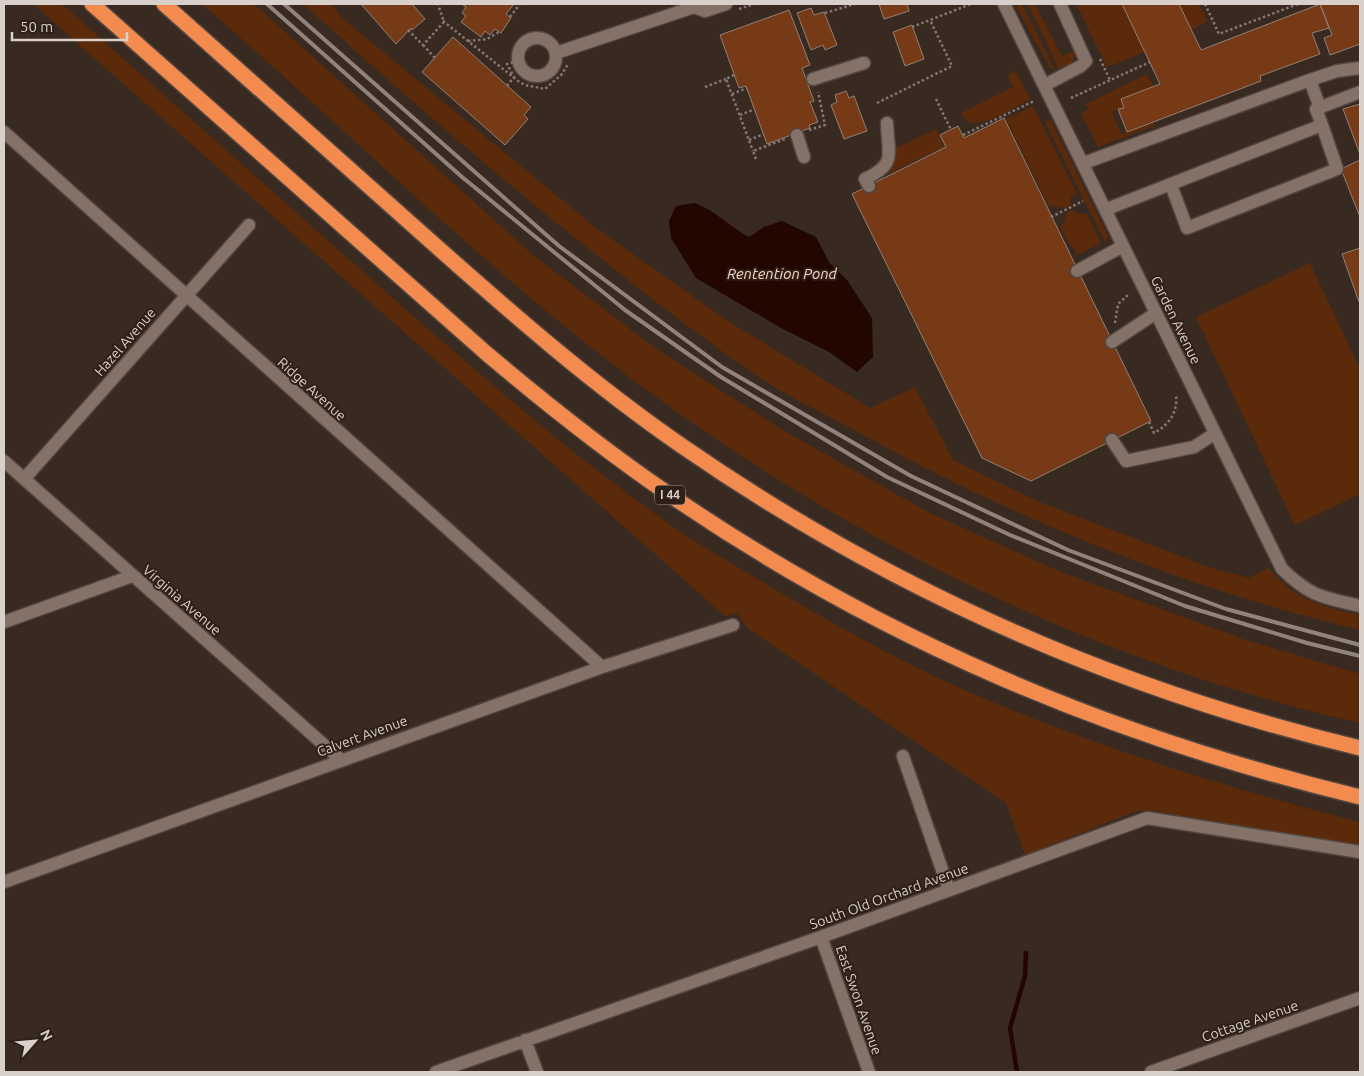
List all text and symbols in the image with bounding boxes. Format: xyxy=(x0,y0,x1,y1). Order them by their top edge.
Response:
scale bar xyxy=(12,10,128,42)
text: 50 m xyxy=(20,18,53,35)
water label: Rentention Pond xyxy=(727,265,838,282)
street label: Garden Avenue xyxy=(1148,273,1204,367)
street label: Hazel Avenue xyxy=(91,305,159,379)
street label: Ridge Avenue xyxy=(275,354,349,424)
road number: I 44 xyxy=(655,486,685,504)
street label: Virginia Avenue xyxy=(140,562,224,638)
street label: Calvert Avenue xyxy=(315,712,409,760)
street label: South Old Orchard Avenue xyxy=(807,860,971,932)
street label: East Swon Avenue xyxy=(833,943,885,1057)
street label: Cottage Avenue xyxy=(1200,997,1300,1045)
north arrow xyxy=(10,1016,60,1066)
text: N xyxy=(37,1027,56,1043)

